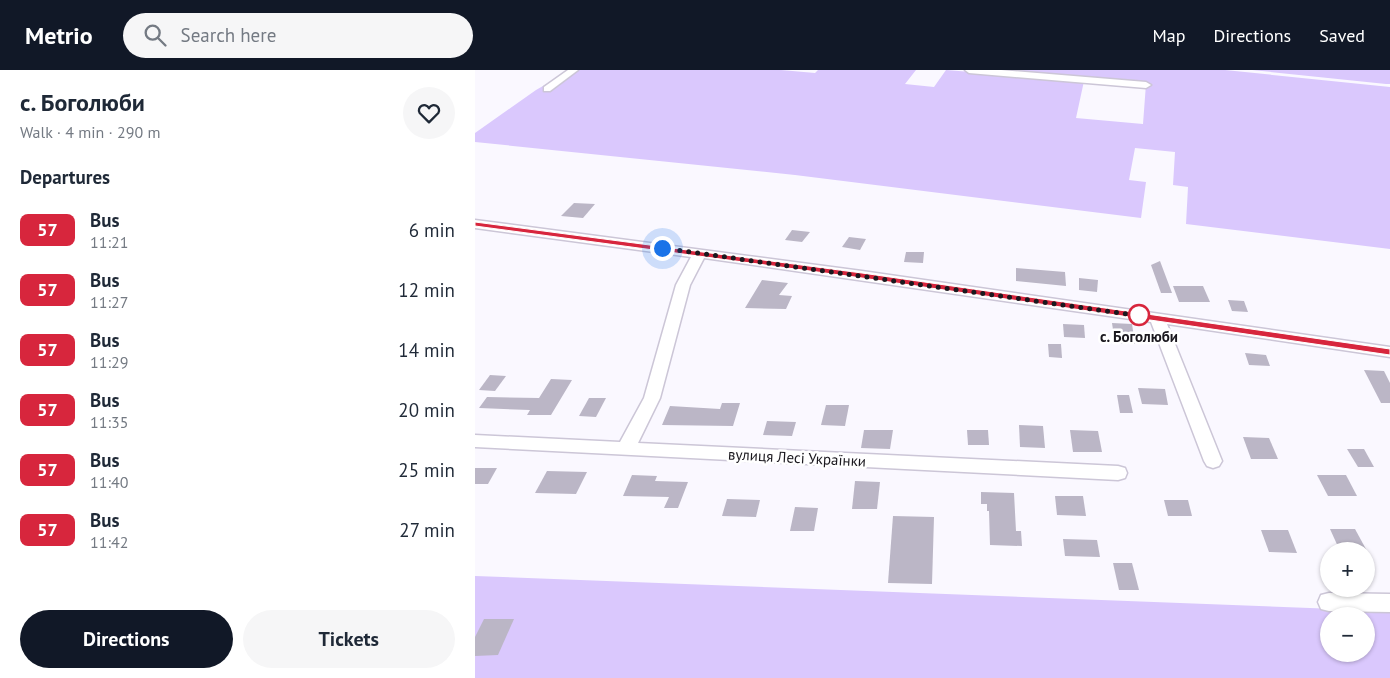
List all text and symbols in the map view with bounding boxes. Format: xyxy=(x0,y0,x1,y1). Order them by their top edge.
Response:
search box xyxy=(123,13,473,58)
text: Metrio xyxy=(25,20,93,51)
icon: search xyxy=(141,21,169,49)
text: Search here xyxy=(181,23,276,47)
text: Map xyxy=(1153,24,1185,47)
text: Directions xyxy=(1213,24,1291,47)
text: Saved xyxy=(1319,24,1365,47)
text: с. Боголюби xyxy=(20,87,145,118)
button: heart xyxy=(403,87,455,139)
text: Walk · 4 min · 290 m xyxy=(20,122,160,142)
text: Departures xyxy=(20,165,110,189)
text: Bus xyxy=(90,208,119,232)
text: 57 xyxy=(37,218,58,241)
text: 6 min xyxy=(409,218,455,242)
text: 11:21 xyxy=(90,232,128,252)
your location xyxy=(650,236,675,261)
text: Bus xyxy=(90,268,119,292)
text: 57 xyxy=(37,278,58,301)
text: 12 min xyxy=(398,278,455,302)
text: 11:27 xyxy=(90,292,128,312)
marker: с. Боголюби xyxy=(1128,304,1150,326)
place label: с. Боголюби xyxy=(1100,327,1178,346)
text: Bus xyxy=(90,328,119,352)
text: 57 xyxy=(37,338,58,361)
text: 14 min xyxy=(398,338,455,362)
text: 11:29 xyxy=(90,352,128,372)
text: Bus xyxy=(90,388,119,412)
text: 57 xyxy=(37,398,58,421)
text: 20 min xyxy=(398,398,455,422)
text: 11:35 xyxy=(90,412,128,432)
street label: вулиця Лесі Українки xyxy=(727,444,867,471)
text: Bus xyxy=(90,448,119,472)
text: 57 xyxy=(37,458,58,481)
text: 25 min xyxy=(398,458,455,482)
text: 11:40 xyxy=(90,472,128,492)
text: Bus xyxy=(90,508,119,532)
text: 57 xyxy=(37,518,58,541)
text: 27 min xyxy=(399,518,455,542)
text: 11:42 xyxy=(90,532,128,552)
map controls xyxy=(1320,542,1375,662)
button: + xyxy=(1320,542,1375,597)
button: − xyxy=(1320,607,1375,662)
button: Directions xyxy=(20,610,233,668)
button: Tickets xyxy=(243,610,455,668)

